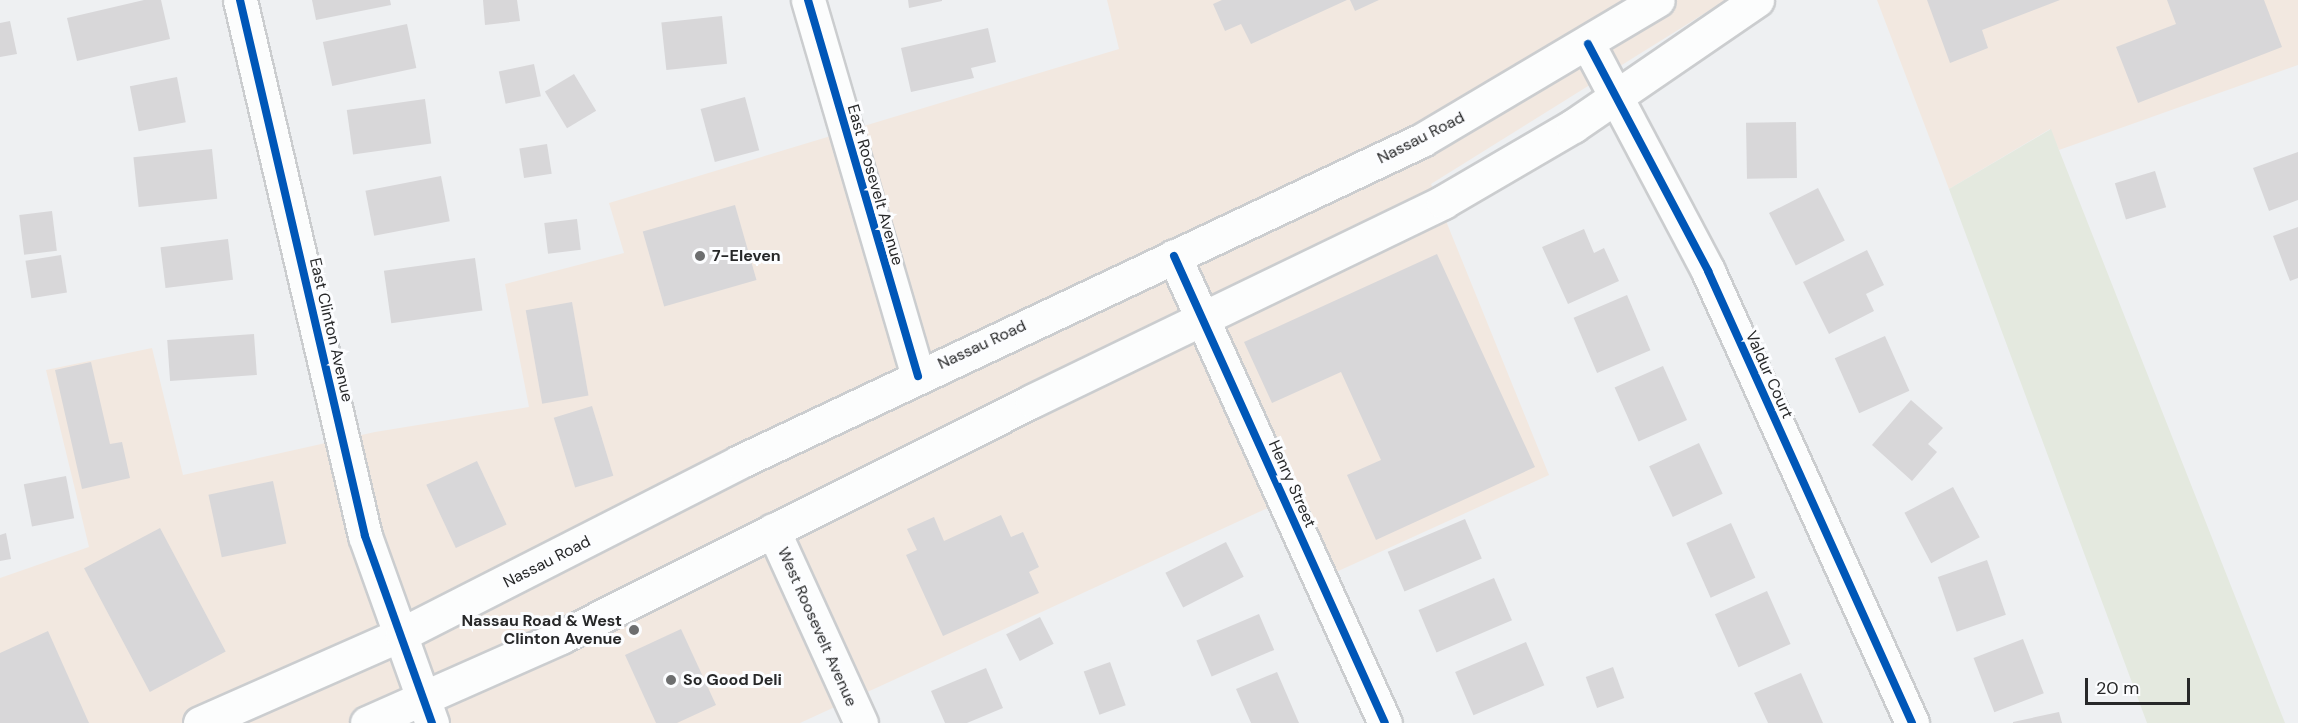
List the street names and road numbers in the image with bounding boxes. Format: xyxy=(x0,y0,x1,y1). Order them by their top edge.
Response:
street label: East Roosevelt Avenue xyxy=(843,102,907,268)
street label: Nassau Road xyxy=(1374,108,1468,168)
street label: East Clinton Avenue xyxy=(305,256,357,404)
street label: Nassau Road xyxy=(935,316,1029,374)
street label: Valdur Court xyxy=(1741,328,1797,422)
street label: Henry Street xyxy=(1264,437,1320,531)
street label: Nassau Road xyxy=(500,532,594,592)
street label: West Roosevelt Avenue xyxy=(773,544,861,710)

